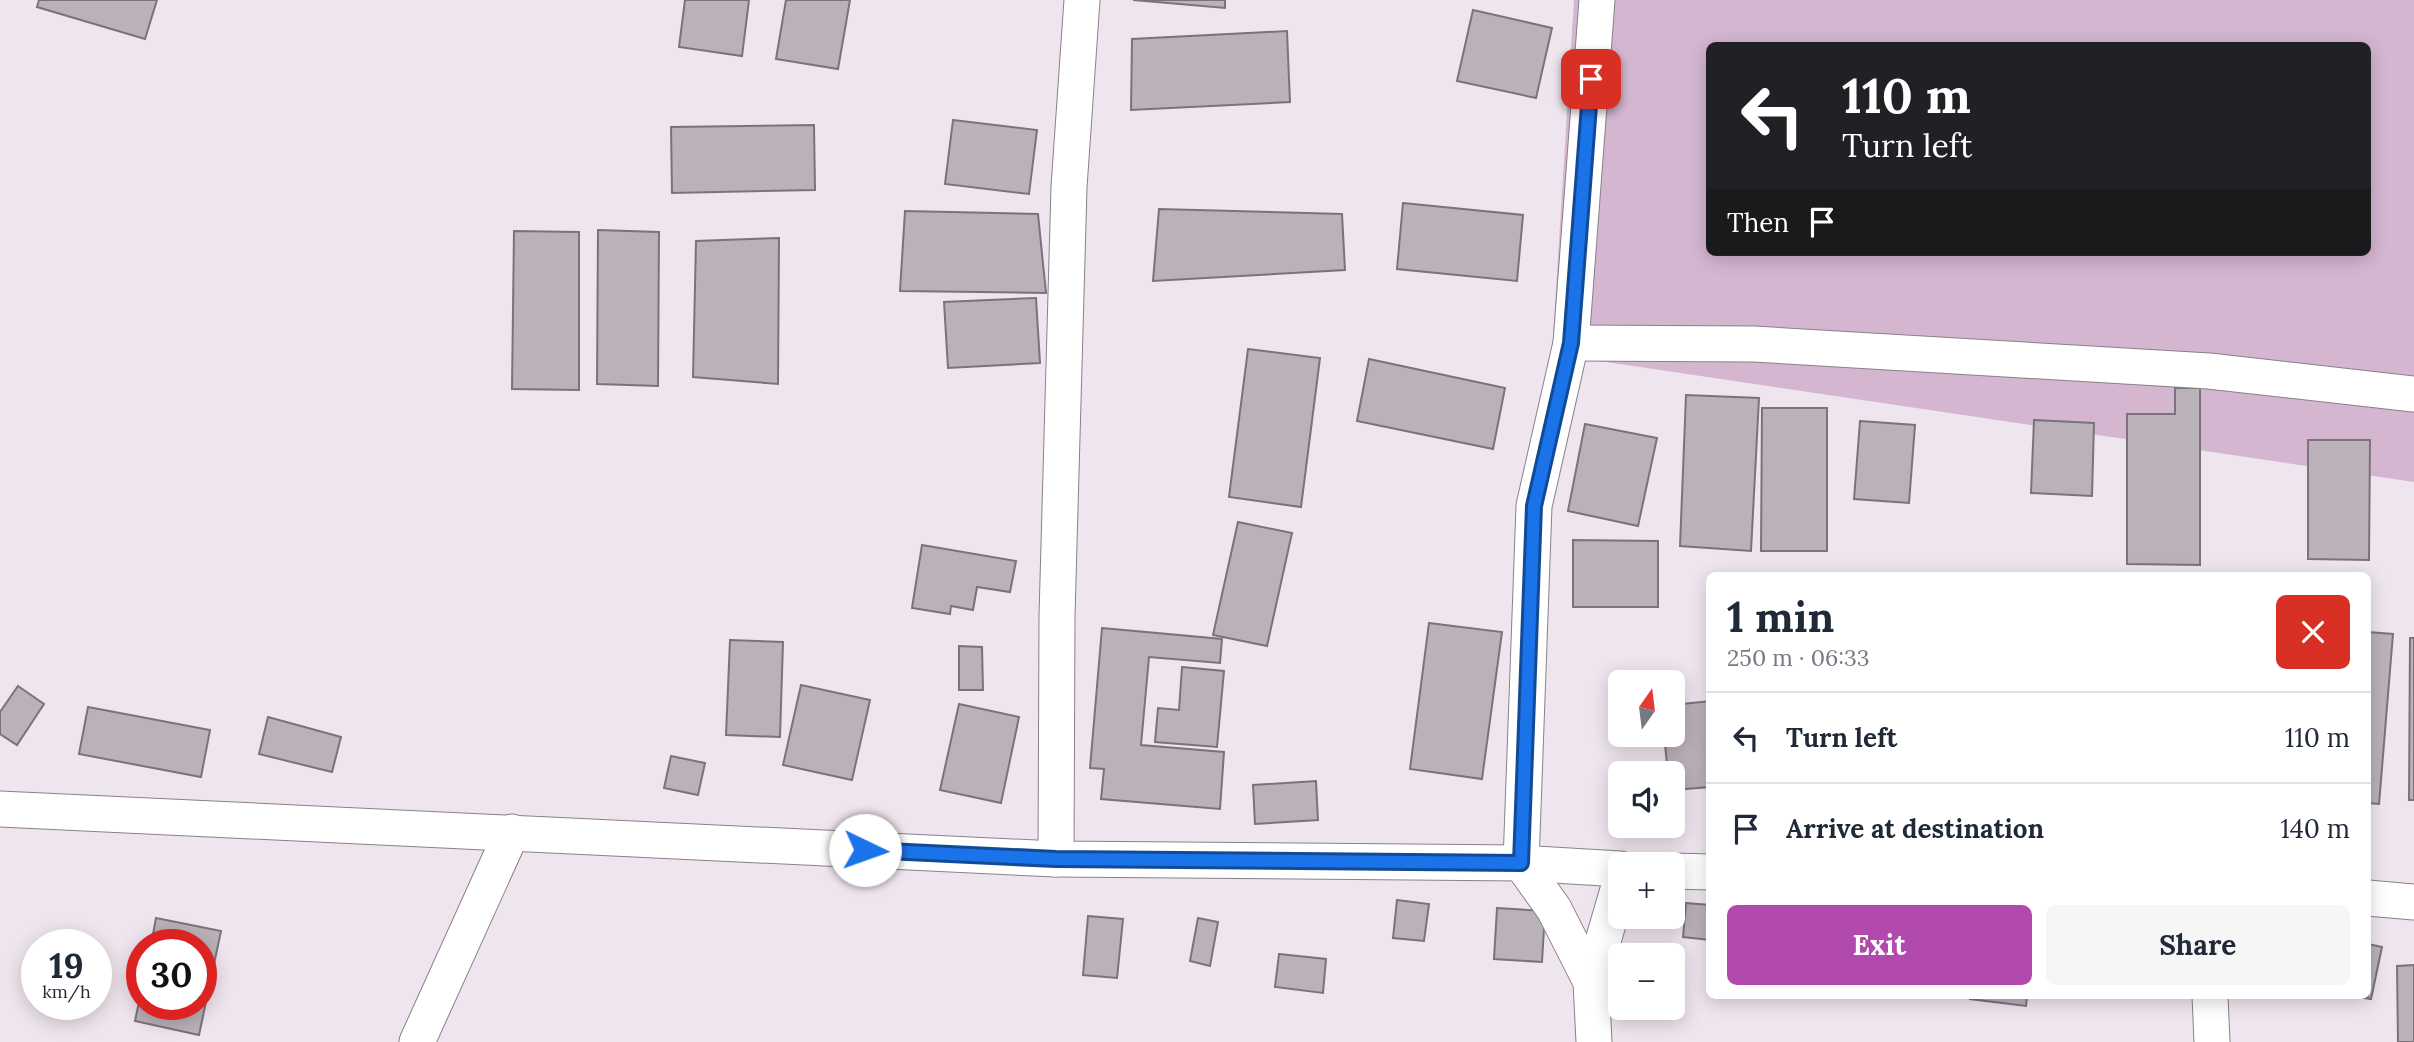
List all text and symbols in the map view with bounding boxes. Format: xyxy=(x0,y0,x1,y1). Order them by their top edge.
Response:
pin xyxy=(1561,49,1621,109)
icon: arrive xyxy=(1572,60,1610,98)
text: 110 m xyxy=(1842,64,1971,126)
icon: left xyxy=(1727,70,1818,161)
text: Turn left xyxy=(1842,125,1972,166)
icon: arrive xyxy=(1803,203,1841,241)
text: Then xyxy=(1727,206,1789,239)
text: 1 min xyxy=(1727,590,1834,644)
button: close xyxy=(2276,595,2350,669)
text: 250 m · 06:33 xyxy=(1727,643,1870,672)
north arrow xyxy=(1608,670,1685,747)
map controls xyxy=(1608,670,1685,1020)
icon: left xyxy=(1727,719,1765,757)
text: Turn left xyxy=(1786,721,1897,754)
text: 110 m xyxy=(2285,721,2350,754)
button: sound xyxy=(1608,761,1685,838)
icon: arrive xyxy=(1727,810,1765,848)
text: Arrive at destination xyxy=(1786,812,2044,845)
text: 140 m xyxy=(2280,812,2350,845)
position arrow xyxy=(828,813,902,887)
button: + xyxy=(1608,852,1685,929)
button: Exit xyxy=(1727,905,2032,985)
button: Share xyxy=(2046,905,2350,985)
speed limit sign: 30 xyxy=(126,929,217,1020)
text: 19 xyxy=(49,943,84,988)
button: − xyxy=(1608,943,1685,1020)
text: km/h xyxy=(42,980,91,1003)

